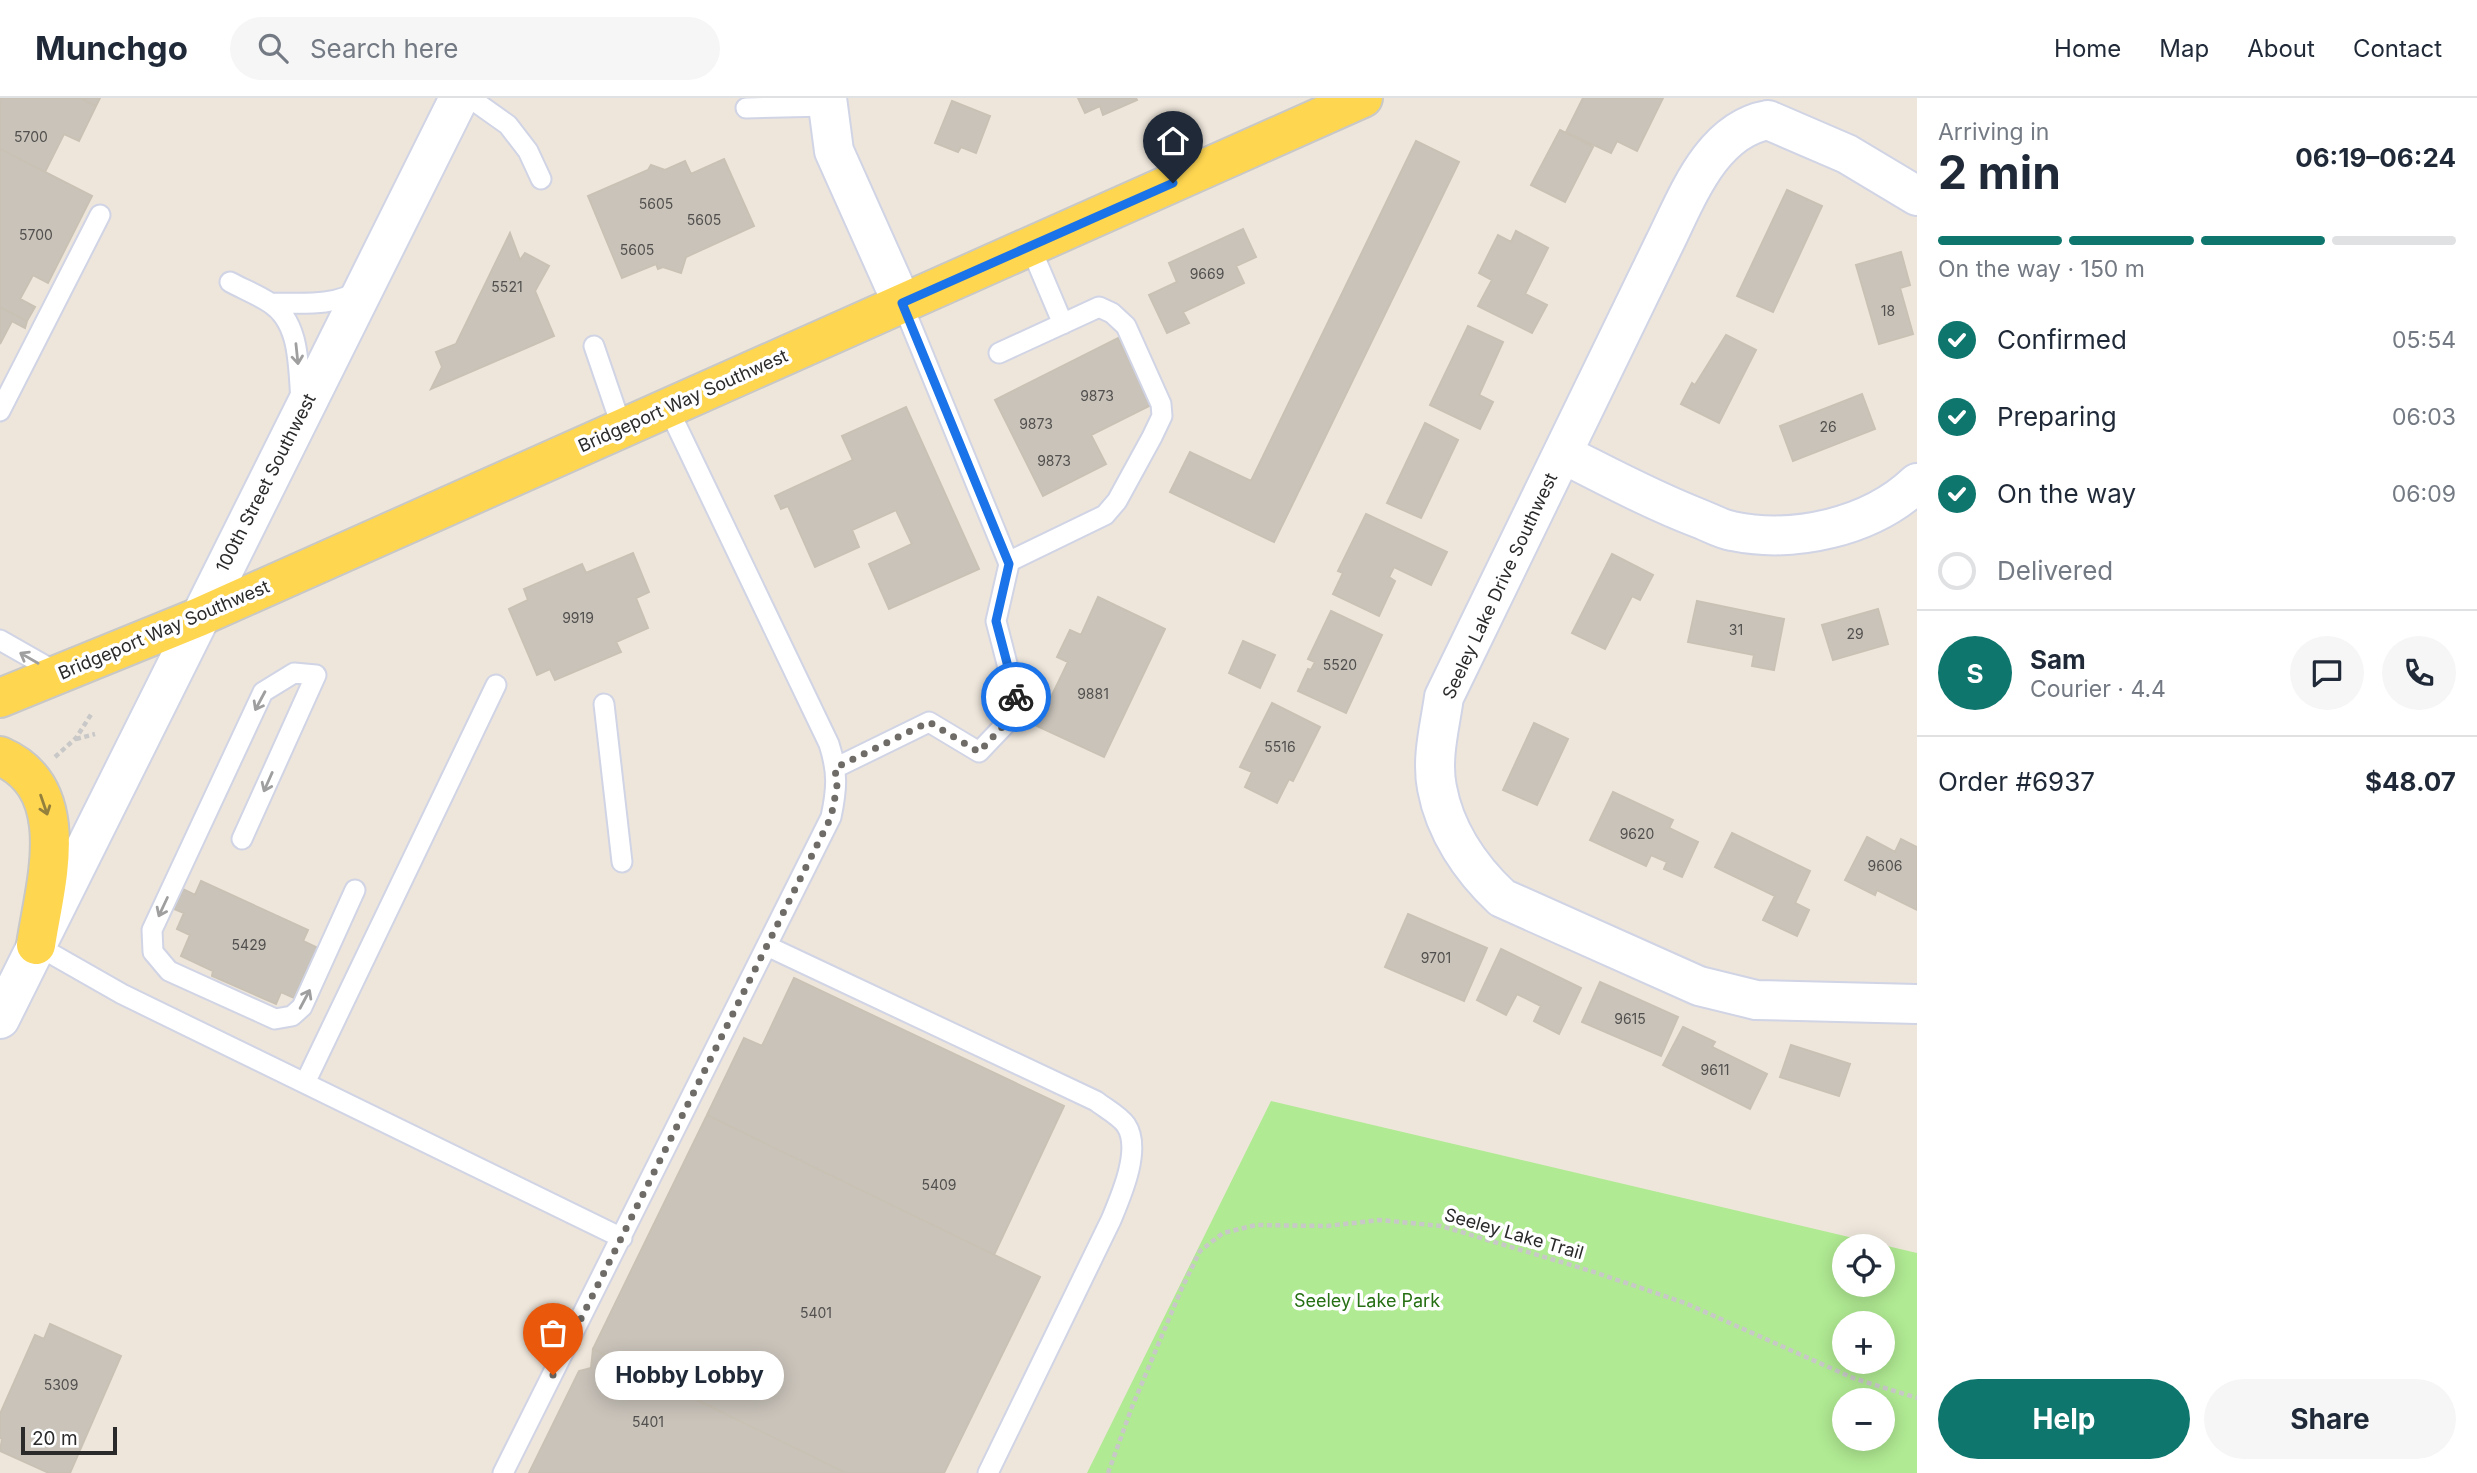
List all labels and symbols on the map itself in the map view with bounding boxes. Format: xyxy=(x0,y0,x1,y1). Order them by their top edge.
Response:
pin xyxy=(1143,111,1203,183)
house number: 5700 xyxy=(14,128,48,145)
house number: 5605 xyxy=(639,195,673,212)
house number: 5605 xyxy=(687,211,721,228)
house number: 5700 xyxy=(19,226,53,243)
house number: 5605 xyxy=(620,241,654,258)
house number: 9669 xyxy=(1190,265,1224,282)
house number: 5521 xyxy=(491,278,523,295)
house number: 18 xyxy=(1881,302,1895,319)
one-way arrow xyxy=(290,342,303,365)
street label: Bridgeport Way Southwest xyxy=(575,345,791,456)
house number: 9873 xyxy=(1080,387,1114,404)
street label: 100th Street Southwest xyxy=(211,390,320,576)
house number: 9873 xyxy=(1019,415,1053,432)
house number: 26 xyxy=(1819,418,1837,435)
house number: 9873 xyxy=(1037,452,1071,469)
street label: Seeley Lake Drive Southwest xyxy=(1438,469,1561,702)
street label: Bridgeport Way Southwest xyxy=(55,575,273,684)
house number: 9919 xyxy=(562,609,594,626)
house number: 31 xyxy=(1729,621,1743,638)
house number: 29 xyxy=(1846,625,1864,642)
one-way arrow xyxy=(19,651,40,664)
house number: 5520 xyxy=(1323,656,1357,673)
courier xyxy=(981,662,1051,732)
house number: 9881 xyxy=(1077,685,1109,702)
one-way arrow xyxy=(252,691,266,711)
house number: 5516 xyxy=(1264,738,1296,755)
one-way arrow xyxy=(261,771,274,792)
one-way arrow xyxy=(39,794,52,816)
house number: 9620 xyxy=(1620,825,1654,842)
house number: 9606 xyxy=(1868,857,1902,874)
one-way arrow xyxy=(156,896,169,917)
house number: 5429 xyxy=(232,936,266,953)
house number: 9701 xyxy=(1421,949,1451,966)
one-way arrow xyxy=(299,989,312,1010)
house number: 9615 xyxy=(1614,1010,1646,1027)
house number: 9611 xyxy=(1701,1061,1729,1078)
house number: 5409 xyxy=(921,1176,957,1193)
street label: Seeley Lake Trail xyxy=(1442,1204,1586,1263)
park label: Seeley Lake Park xyxy=(1294,1290,1440,1311)
pin xyxy=(523,1303,583,1375)
house number: 5401 xyxy=(800,1304,832,1321)
callout: Hobby Lobby xyxy=(595,1350,784,1400)
house number: 5309 xyxy=(44,1376,78,1393)
house number: 5401 xyxy=(632,1413,664,1430)
scale bar xyxy=(21,1424,117,1456)

